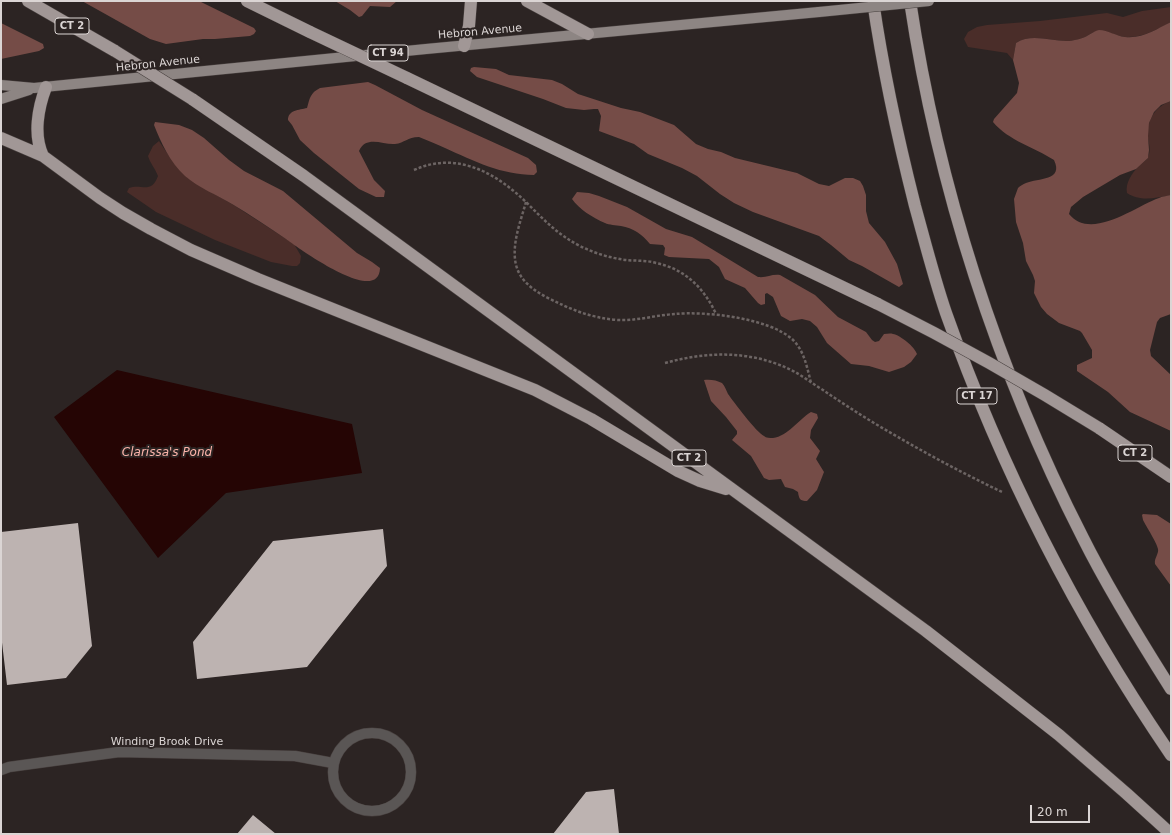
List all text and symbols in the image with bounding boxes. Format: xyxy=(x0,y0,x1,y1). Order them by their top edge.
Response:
road number: CT 2 xyxy=(55,18,89,34)
street label: Hebron Avenue xyxy=(437,22,523,42)
road number: CT 94 xyxy=(368,45,408,61)
street label: Hebron Avenue xyxy=(115,53,201,75)
road number: CT 17 xyxy=(957,388,997,404)
road number: CT 2 xyxy=(1118,445,1152,461)
water label: Clarissa's Pond xyxy=(122,446,212,460)
road number: CT 2 xyxy=(672,450,706,466)
street label: Winding Brook Drive xyxy=(111,735,223,749)
scale bar xyxy=(1032,797,1092,823)
text: 20 m xyxy=(1037,805,1068,819)

